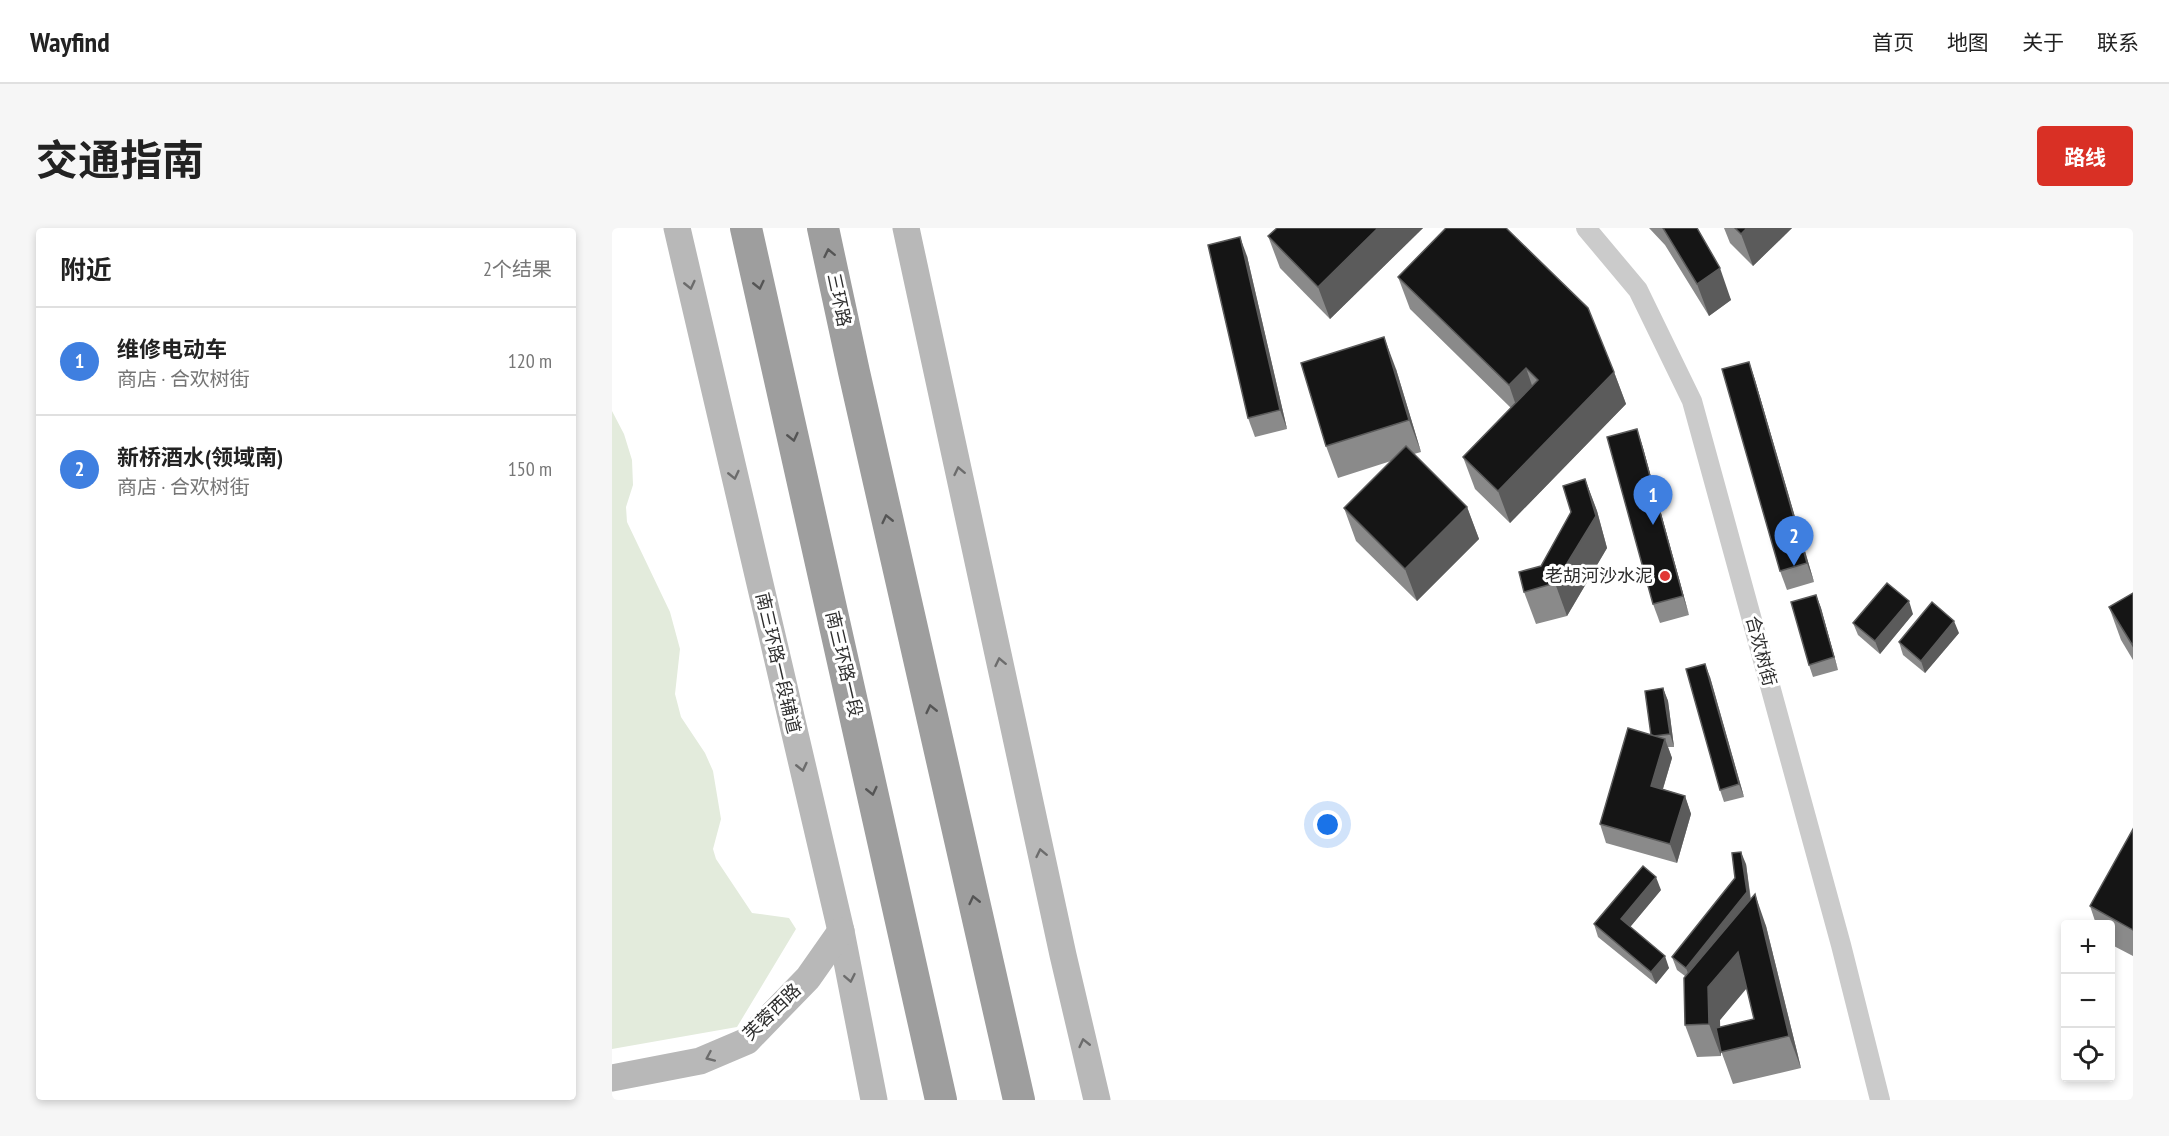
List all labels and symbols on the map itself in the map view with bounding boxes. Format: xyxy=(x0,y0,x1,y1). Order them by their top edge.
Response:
one-way arrow xyxy=(823,248,836,258)
street label: 三环路 xyxy=(823,271,856,329)
one-way arrow xyxy=(683,280,696,290)
one-way arrow xyxy=(752,280,765,290)
one-way arrow xyxy=(786,432,799,442)
one-way arrow xyxy=(953,467,966,477)
one-way arrow xyxy=(727,470,740,480)
pin: 1 xyxy=(1634,476,1672,525)
one-way arrow xyxy=(882,515,895,525)
pin: 2 xyxy=(1774,516,1814,566)
place label: 老胡河沙水泥 xyxy=(1545,564,1653,587)
marker: 老胡河沙水泥 xyxy=(1658,569,1672,583)
street label: 南三环路一段辅道 xyxy=(751,590,806,736)
street label: 南三环路一段 xyxy=(821,609,868,719)
street label: 合欢树街 xyxy=(1741,613,1782,689)
one-way arrow xyxy=(994,657,1007,667)
one-way arrow xyxy=(925,705,938,715)
one-way arrow xyxy=(795,762,808,772)
one-way arrow xyxy=(865,786,878,796)
your location xyxy=(1313,810,1342,839)
one-way arrow xyxy=(1036,848,1049,858)
one-way arrow xyxy=(968,895,981,905)
one-way arrow xyxy=(843,972,856,982)
street label: 芙蓉西路 xyxy=(738,978,806,1045)
one-way arrow xyxy=(1078,1038,1091,1048)
one-way arrow xyxy=(706,1049,717,1061)

